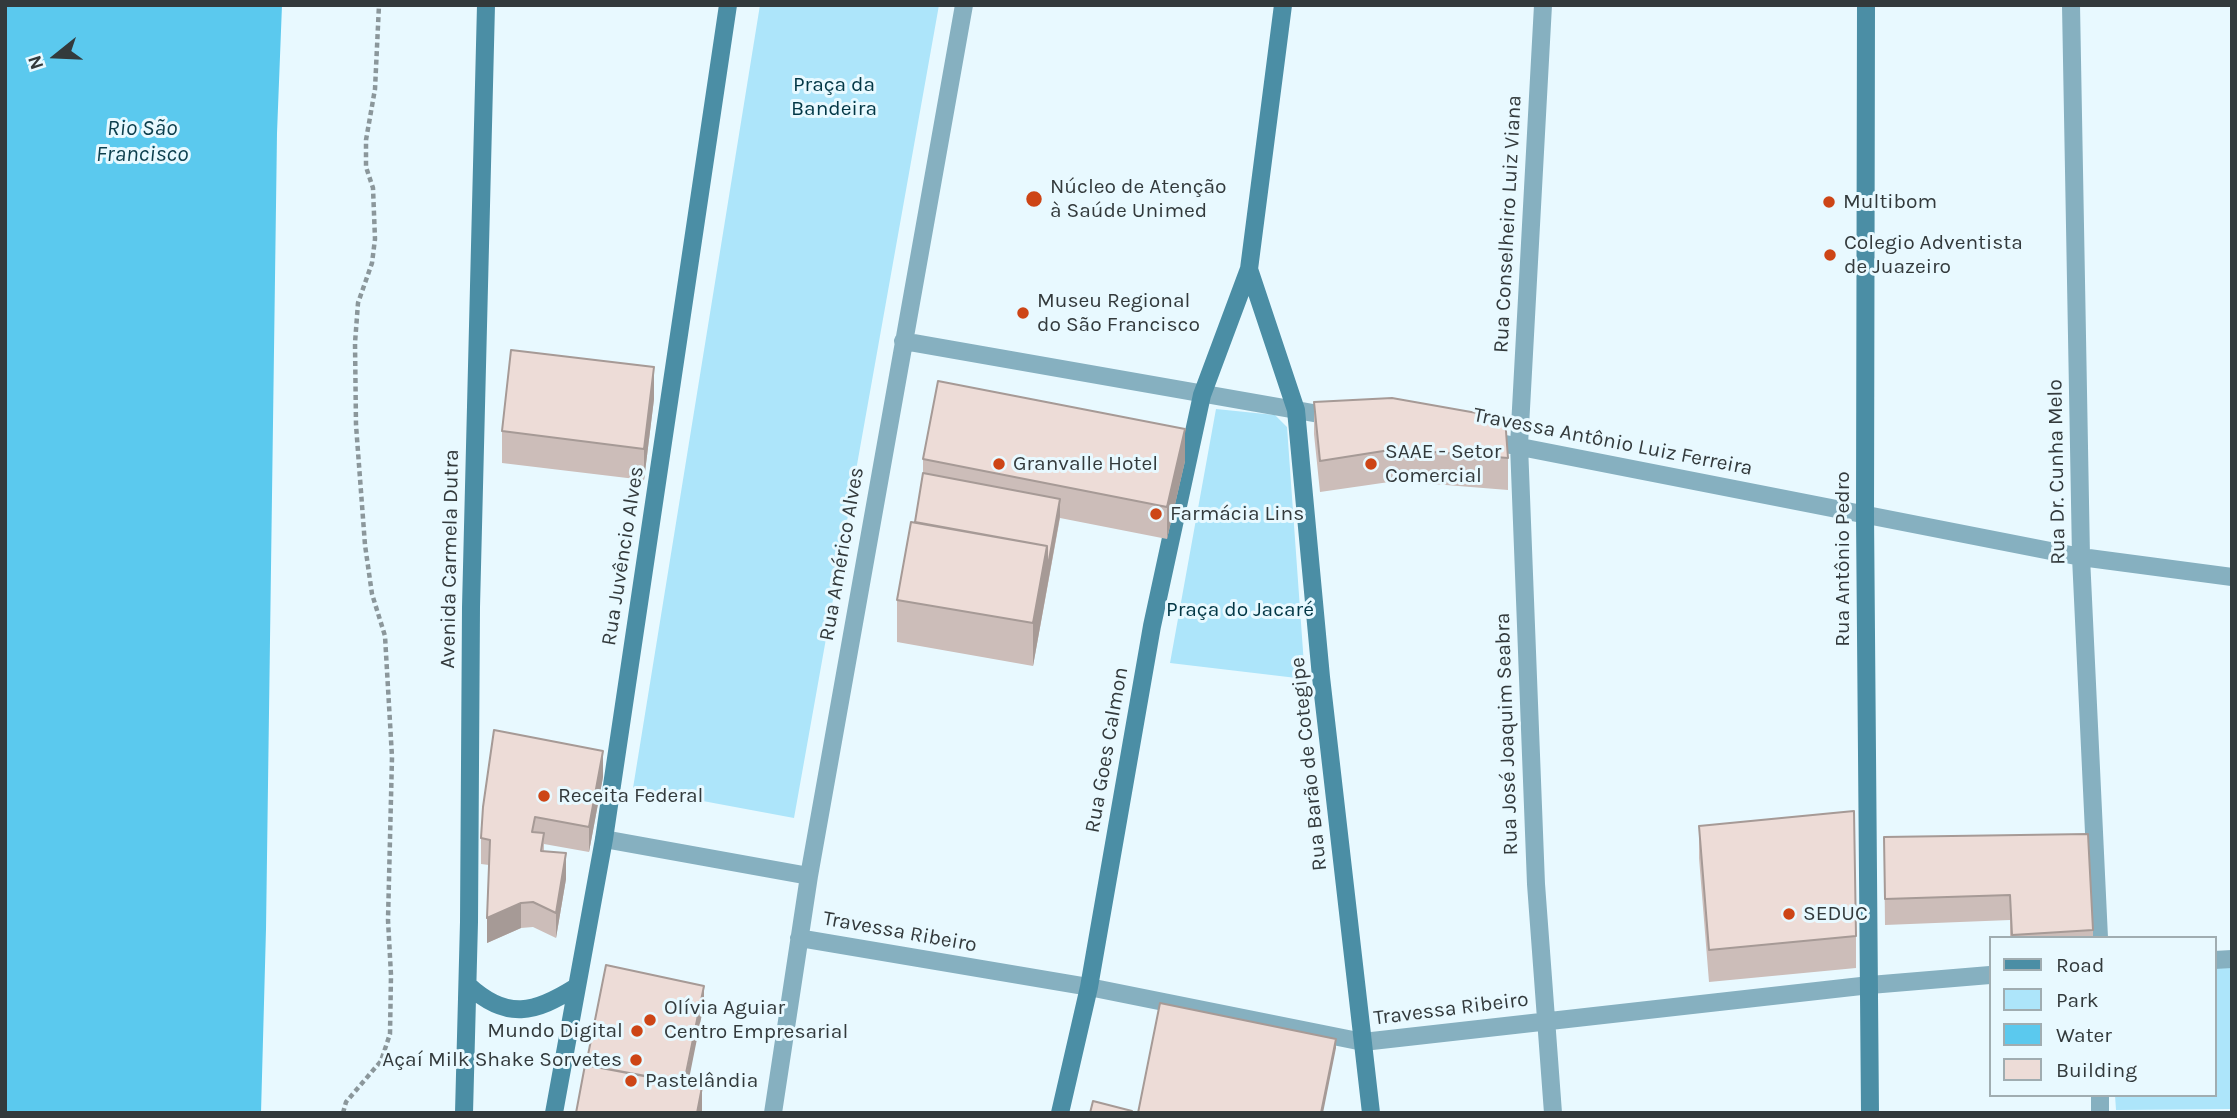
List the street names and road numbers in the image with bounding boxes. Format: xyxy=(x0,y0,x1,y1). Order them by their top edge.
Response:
street label: Rua Conselheiro Luiz Viana xyxy=(1489,94,1527,354)
street label: Rua Dr. Cunha Melo xyxy=(2043,379,2071,565)
street label: Travessa Antônio Luiz Ferreira xyxy=(1471,403,1755,481)
street label: Avenida Carmela Dutra xyxy=(435,449,465,669)
street label: Rua Juvêncio Alves xyxy=(596,465,650,647)
street label: Rua Américo Alves xyxy=(814,465,870,643)
street label: Rua Antônio Pedro xyxy=(1830,471,1856,647)
street label: Rua José Joaquim Seabra xyxy=(1490,612,1524,856)
street label: Rua Barão de Cotegipe xyxy=(1285,656,1333,872)
street label: Rua Goes Calmon xyxy=(1080,665,1134,835)
street label: Travessa Ribeiro xyxy=(821,906,979,958)
street label: Travessa Ribeiro xyxy=(1372,987,1530,1031)

